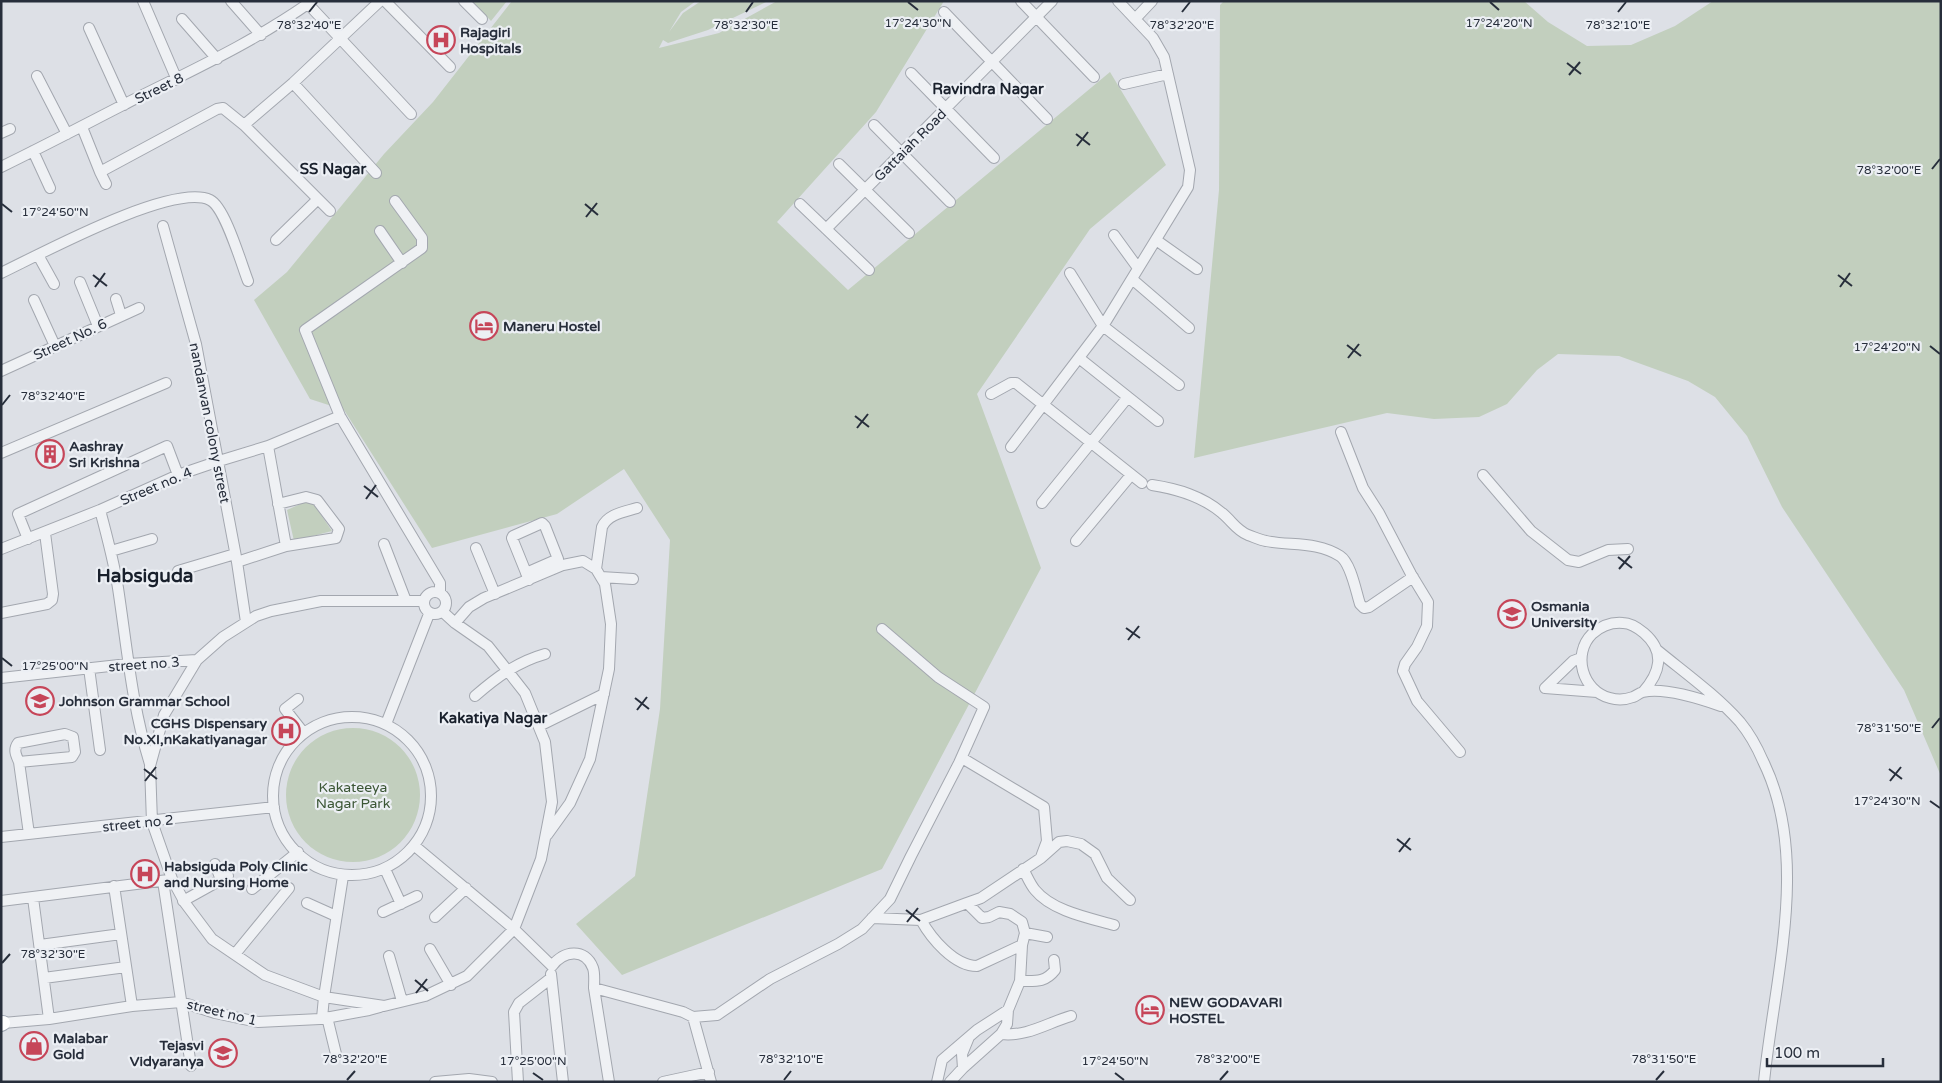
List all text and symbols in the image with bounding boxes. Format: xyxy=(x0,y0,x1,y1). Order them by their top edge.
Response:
text: 17°24'30"N xyxy=(884,16,952,30)
text: 17°24'20"N xyxy=(1465,16,1533,30)
text: 78°32'40"E xyxy=(276,18,342,32)
text: 78°32'30"E xyxy=(713,18,779,32)
text: 78°32'20"E xyxy=(1149,18,1215,32)
text: 78°32'10"E xyxy=(1585,18,1651,32)
place label: Rajagiri Hospitals xyxy=(460,24,522,57)
hospital icon: Rajagiri Hospitals xyxy=(426,25,456,55)
street label: Street 8 xyxy=(132,69,187,108)
district label: Ravindra Nagar xyxy=(932,80,1044,99)
street label: Gattaiah Road xyxy=(871,106,950,185)
district label: SS Nagar xyxy=(300,160,367,179)
text: 78°32'00"E xyxy=(1856,163,1922,177)
text: 17°24'50"N xyxy=(21,205,89,219)
hotel icon: Maneru Hostel xyxy=(469,311,499,341)
street label: Street No. 6 xyxy=(31,315,110,364)
place label: Maneru Hostel xyxy=(503,318,601,335)
text: 17°24'20"N xyxy=(1853,340,1921,354)
street label: nandanvan colony street xyxy=(186,341,234,505)
text: 78°32'40"E xyxy=(20,389,86,403)
place label: Aashray Sri Krishna xyxy=(69,438,140,471)
building icon: Aashray Sri Krishna xyxy=(35,439,65,469)
street label: Street no. 4 xyxy=(118,464,195,509)
district label: Habsiguda xyxy=(96,565,194,588)
place label: Osmania University xyxy=(1531,598,1597,631)
school or university icon: Osmania University xyxy=(1497,599,1527,629)
street label: street no 3 xyxy=(108,654,180,675)
text: 17°25'00"N xyxy=(21,659,89,673)
school or university icon: Johnson Grammar School xyxy=(25,686,55,716)
place label: Johnson Grammar School xyxy=(58,693,230,710)
district label: Kakatiya Nagar xyxy=(439,709,548,728)
place label: CGHS Dispensary No.XI,nKakatiyanagar xyxy=(124,715,268,748)
hospital icon: CGHS Dispensary No.XI,nKakatiyanagar xyxy=(271,716,301,746)
text: 78°31'50"E xyxy=(1856,721,1922,735)
park label: Kakateeya Nagar Park xyxy=(316,779,391,812)
text: 17°24'30"N xyxy=(1853,794,1921,808)
street label: street no 2 xyxy=(102,811,174,836)
place label: Habsiguda Poly Clinic and Nursing Home xyxy=(164,858,308,891)
hospital icon: Habsiguda Poly Clinic and Nursing Home xyxy=(130,859,160,889)
text: 78°32'30"E xyxy=(20,947,86,961)
place label: NEW GODAVARI HOSTEL xyxy=(1169,994,1283,1027)
hotel icon: NEW GODAVARI HOSTEL xyxy=(1135,995,1165,1025)
street label: street no 1 xyxy=(185,996,259,1029)
place label: Malabar Gold xyxy=(53,1030,108,1063)
shop icon: Malabar Gold xyxy=(19,1031,49,1061)
scale bar xyxy=(1767,1036,1883,1068)
place label: Tejasvi Vidyaranya xyxy=(130,1037,204,1070)
school or university icon: Tejasvi Vidyaranya xyxy=(208,1038,238,1068)
text: 100 m xyxy=(1774,1044,1820,1062)
text: 78°32'20"E xyxy=(322,1052,388,1066)
text: 78°32'10"E xyxy=(758,1052,824,1066)
text: 78°32'00"E xyxy=(1195,1052,1261,1066)
text: 78°31'50"E xyxy=(1631,1052,1697,1066)
text: 17°25'00"N xyxy=(499,1054,567,1068)
text: 17°24'50"N xyxy=(1081,1054,1149,1068)

